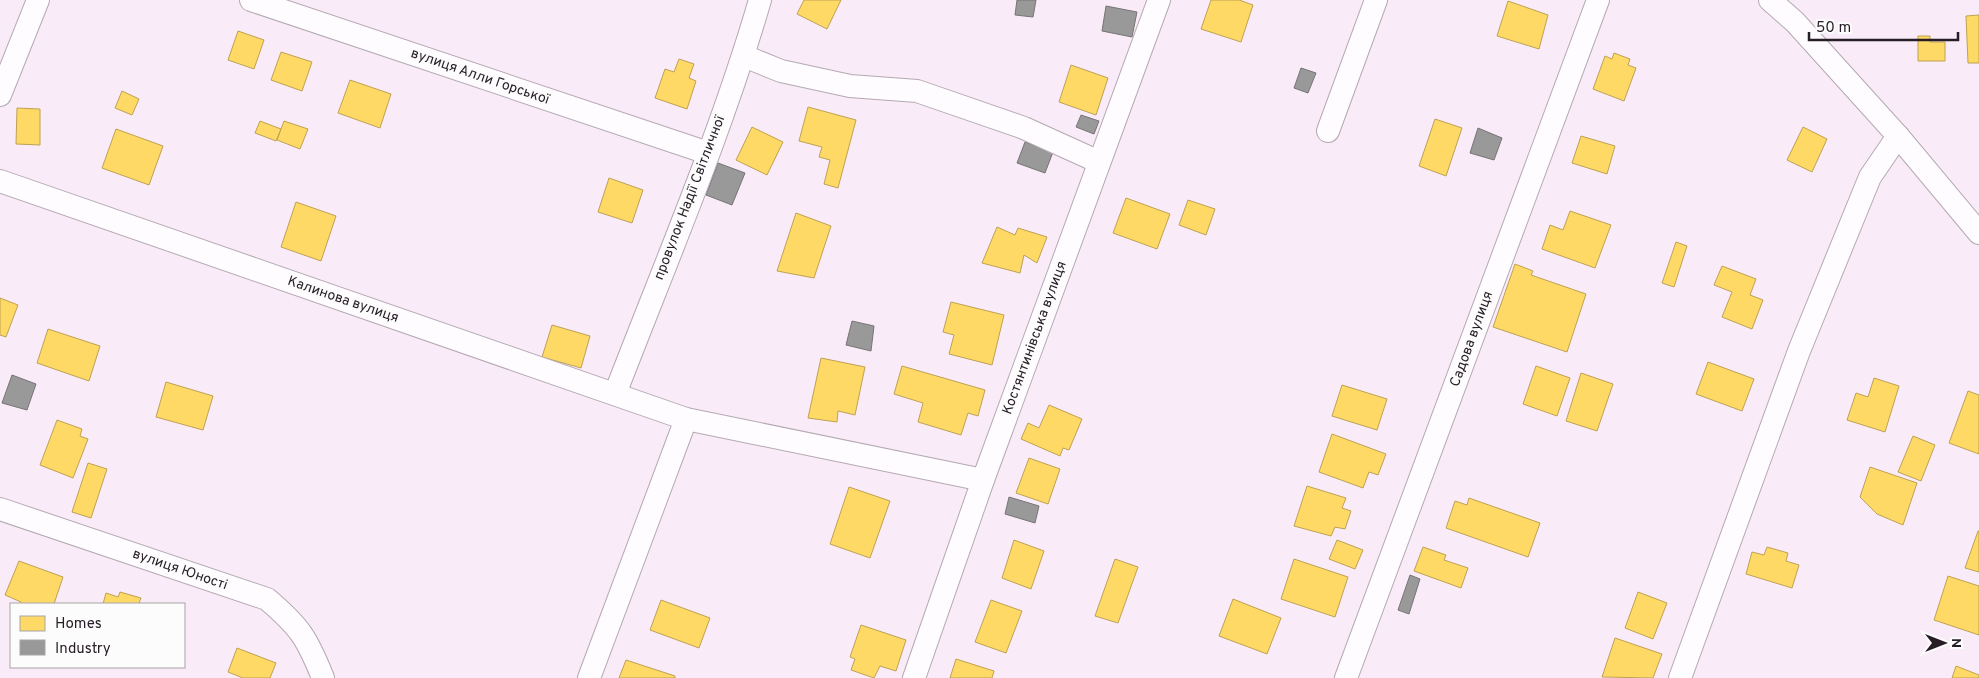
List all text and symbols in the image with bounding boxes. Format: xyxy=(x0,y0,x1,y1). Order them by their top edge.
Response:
scale bar xyxy=(1809,10,1958,42)
text: 50 m xyxy=(1816,19,1851,38)
street label: вулиця Алли Горської xyxy=(408,45,552,109)
street label: провулок Надії Світличної xyxy=(651,113,729,283)
street label: Костянтинівська вулиця xyxy=(999,259,1071,417)
street label: Калинова вулиця xyxy=(285,273,401,327)
street label: Садова вулиця xyxy=(1447,289,1497,389)
street label: вулиця Юності xyxy=(130,546,230,594)
legend xyxy=(10,603,185,668)
text: Homes xyxy=(55,615,102,634)
north arrow xyxy=(1919,618,1969,668)
text: N xyxy=(1947,638,1964,648)
text: Industry xyxy=(55,640,111,659)

